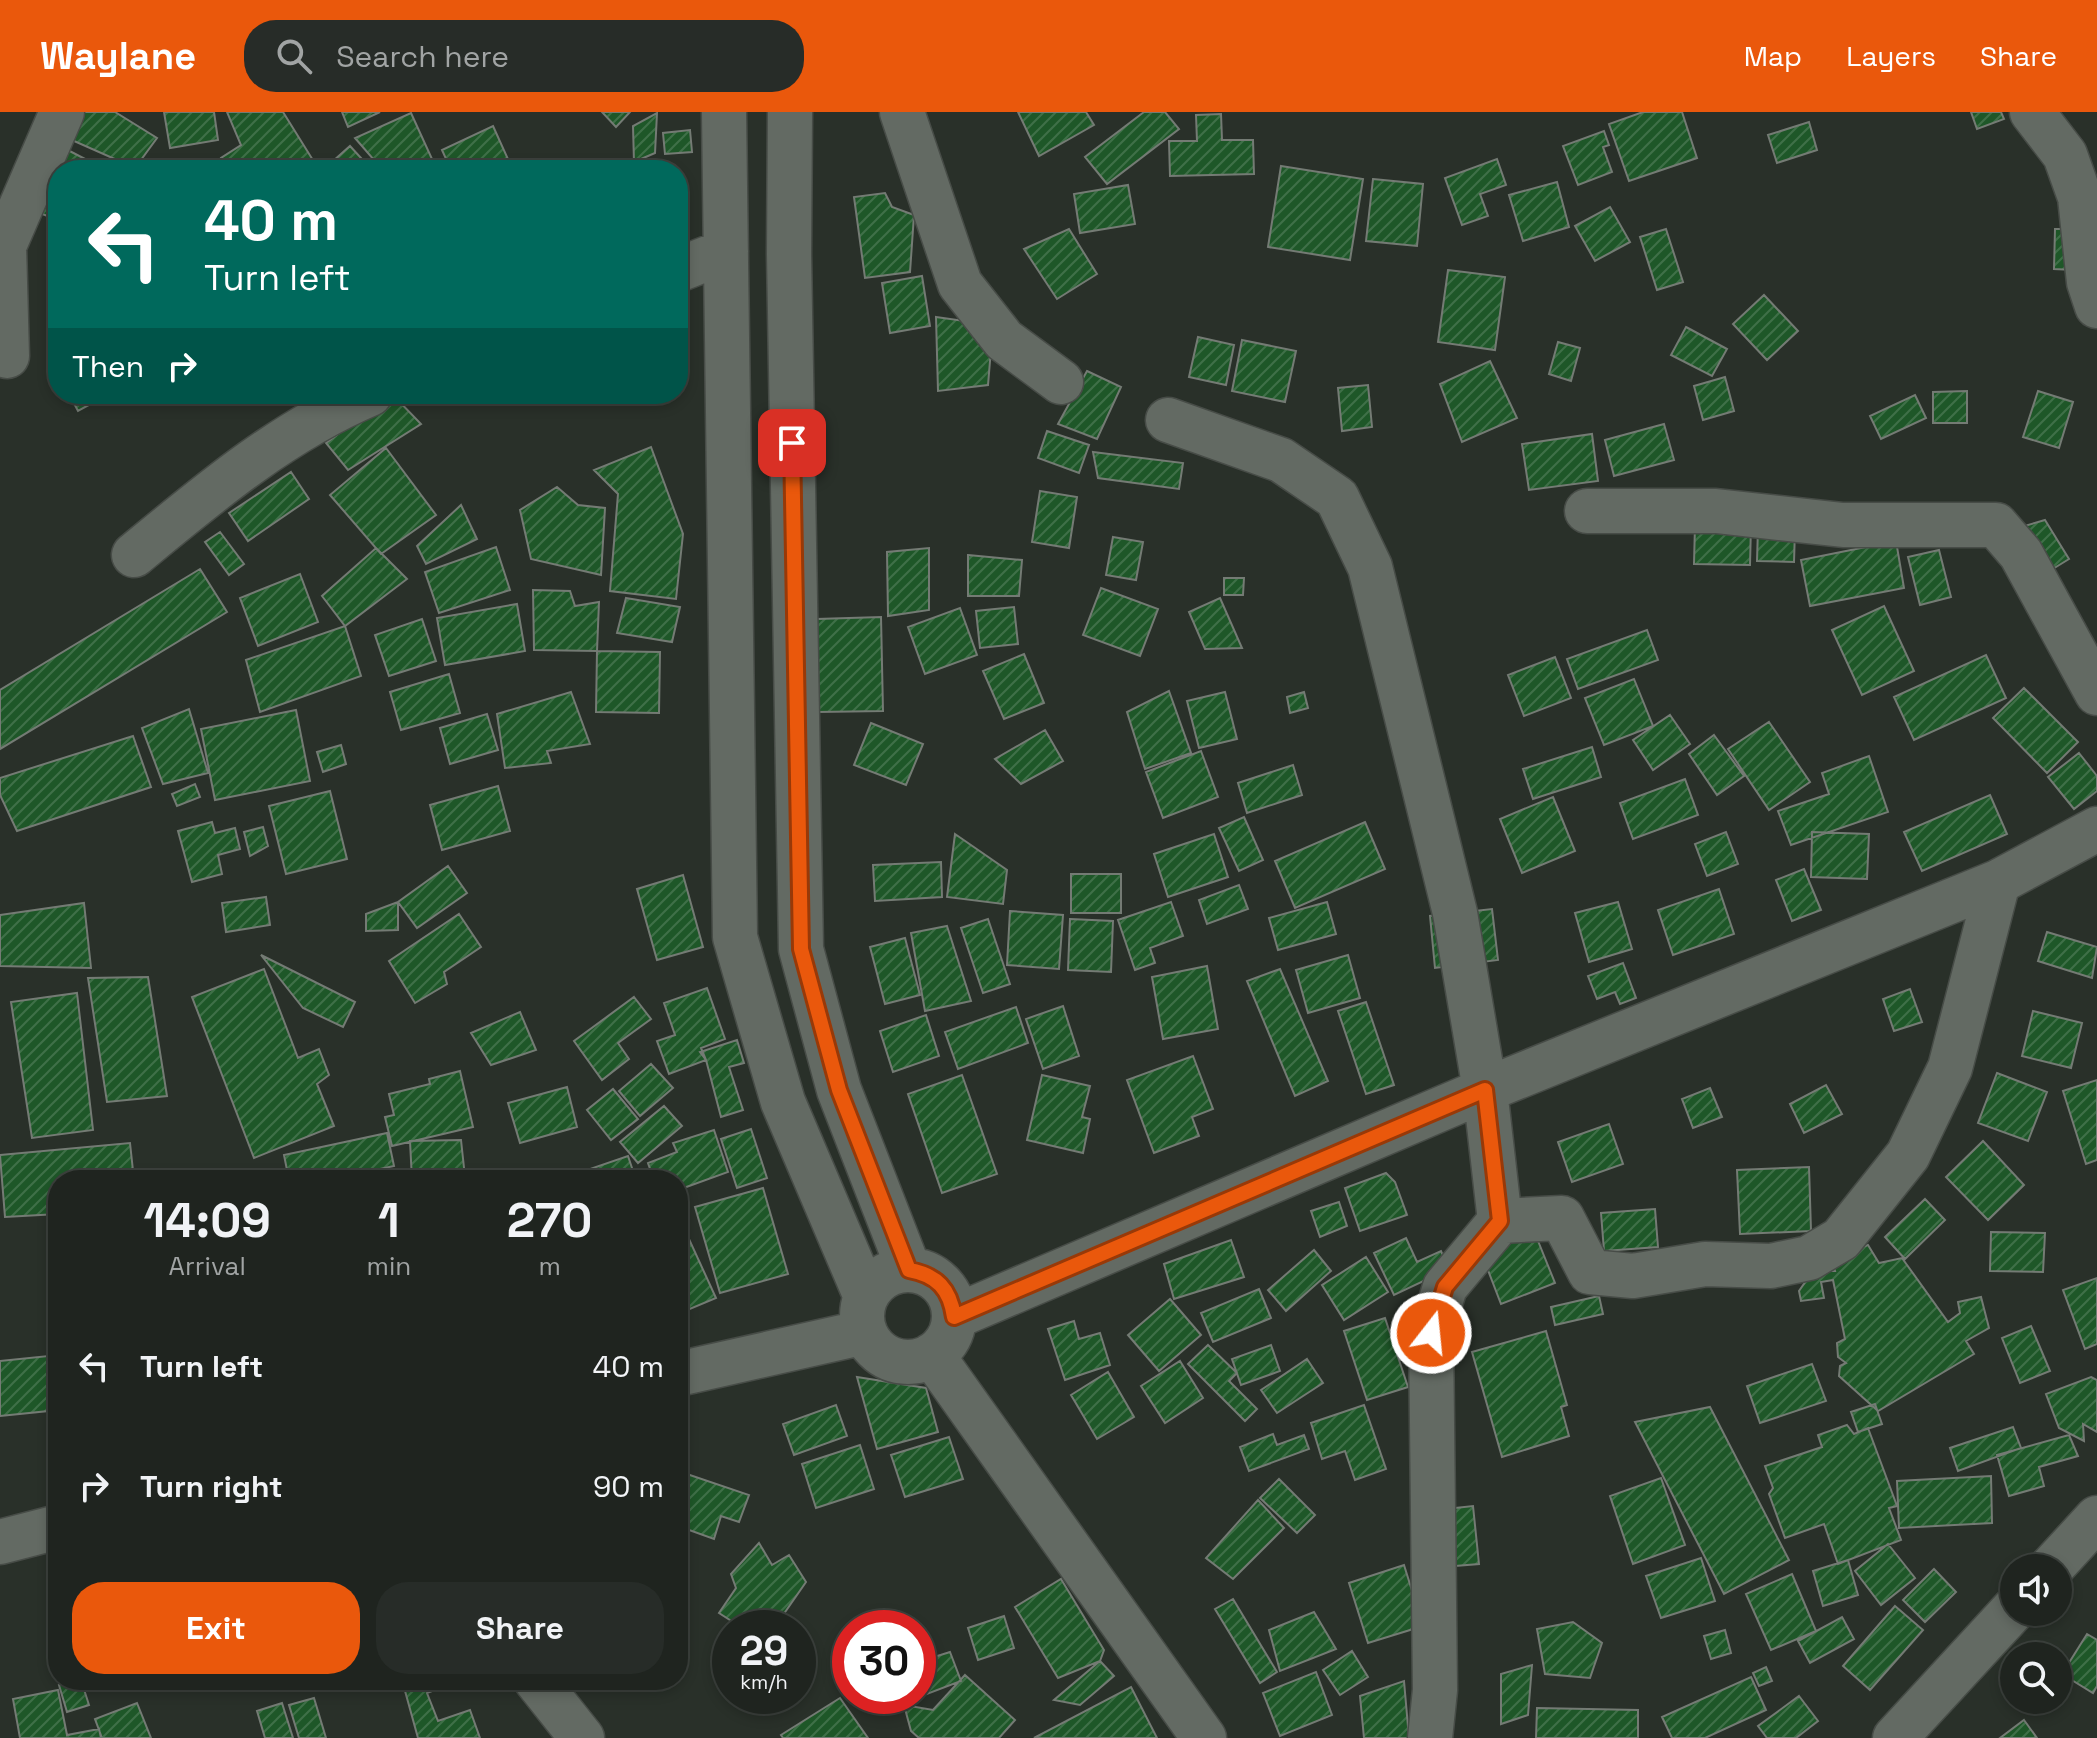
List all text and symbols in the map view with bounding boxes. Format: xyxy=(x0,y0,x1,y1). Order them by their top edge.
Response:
search box xyxy=(244,20,804,92)
text: Waylane xyxy=(40,32,196,80)
icon: search xyxy=(272,34,316,78)
text: Search here xyxy=(336,37,509,76)
text: Map xyxy=(1744,38,1802,74)
text: Layers xyxy=(1846,38,1936,74)
text: Share xyxy=(1980,38,2057,74)
text: 40 m xyxy=(204,185,338,256)
icon: left xyxy=(72,192,176,296)
text: Turn left xyxy=(204,255,351,301)
icon: right xyxy=(160,344,204,388)
text: Then xyxy=(72,347,144,386)
pin xyxy=(758,409,826,477)
icon: arrive xyxy=(770,421,814,465)
text: 14:09 xyxy=(144,1190,271,1251)
text: 1 xyxy=(378,1190,400,1251)
text: 270 xyxy=(507,1190,592,1251)
text: Arrival xyxy=(169,1249,246,1283)
text: min xyxy=(367,1249,411,1283)
text: m xyxy=(538,1249,561,1283)
position arrow xyxy=(1389,1291,1473,1375)
icon: left xyxy=(72,1344,116,1388)
text: Turn left xyxy=(140,1347,263,1386)
text: 40 m xyxy=(593,1347,664,1386)
icon: right xyxy=(72,1464,116,1508)
text: Turn right xyxy=(140,1467,283,1506)
text: 90 m xyxy=(593,1467,664,1506)
map controls xyxy=(2000,1554,2072,1714)
button: sound xyxy=(2000,1554,2072,1626)
button: Exit xyxy=(72,1582,360,1674)
button: Share xyxy=(376,1582,664,1674)
speed limit sign: 30 xyxy=(832,1610,936,1714)
text: 29 xyxy=(740,1626,788,1677)
button: search xyxy=(2000,1642,2072,1714)
text: km/h xyxy=(740,1669,788,1695)

